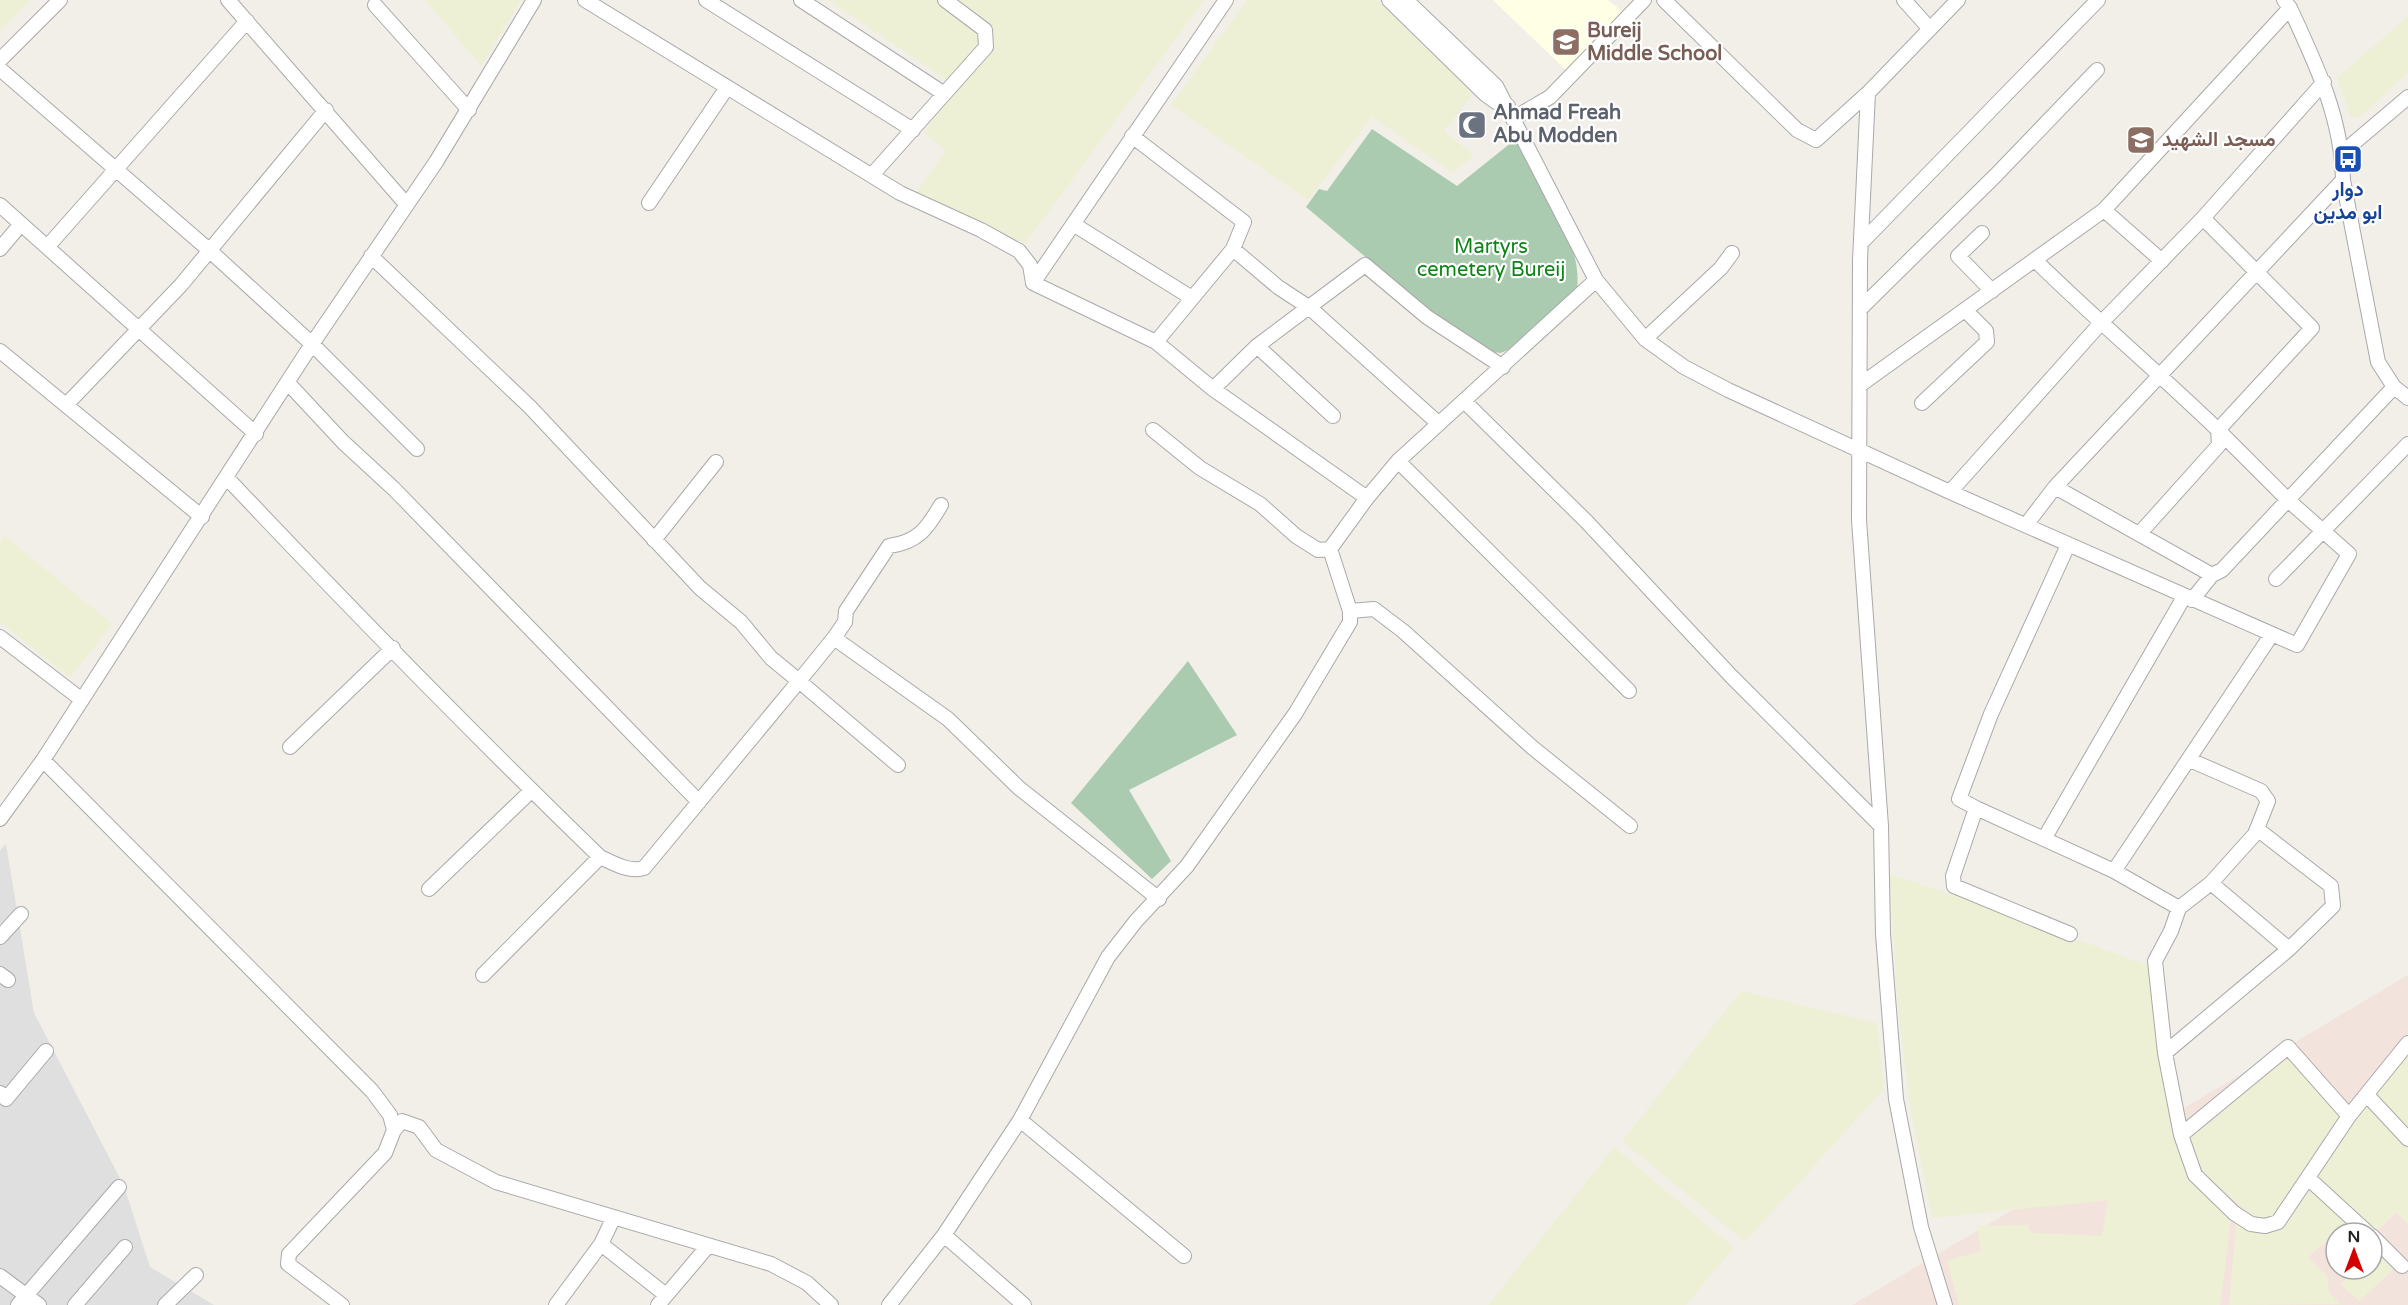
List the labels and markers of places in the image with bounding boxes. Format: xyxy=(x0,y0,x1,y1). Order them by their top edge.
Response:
place label: Bureij Middle School xyxy=(1587,19,1722,66)
school or university icon: Bureij Middle School xyxy=(1550,26,1582,58)
place label: Ahmad Freah Abu Modden xyxy=(1493,101,1621,148)
mosque icon: Ahmad Freah Abu Modden xyxy=(1456,109,1488,141)
school or university icon: مسجد الشهيد xyxy=(2125,124,2157,156)
place label: مسجد الشهيد xyxy=(2162,128,2276,152)
bus stop icon: دوار ابو مدين xyxy=(2332,143,2364,175)
place label: دوار ابو مدين xyxy=(2314,178,2382,225)

